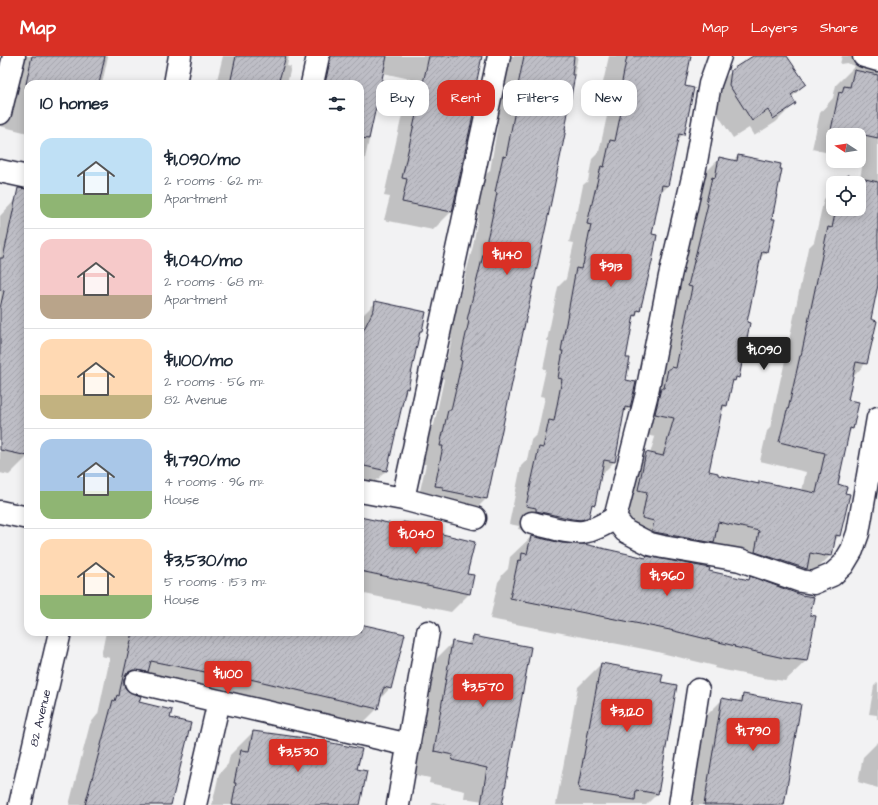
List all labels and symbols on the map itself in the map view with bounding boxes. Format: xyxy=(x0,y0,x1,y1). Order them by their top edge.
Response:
north arrow xyxy=(826,128,866,168)
pin: $1,140 xyxy=(474,242,540,276)
pin: $913 xyxy=(587,254,635,288)
pin: $1,090 xyxy=(731,337,797,371)
pin: $1,040 xyxy=(383,521,449,555)
pin: $1,960 xyxy=(634,563,700,597)
pin: $1,100 xyxy=(195,661,261,695)
pin: $3,570 xyxy=(450,674,516,708)
street label: 82 Avenue xyxy=(26,687,55,749)
pin: $3,120 xyxy=(594,699,660,733)
pin: $1,790 xyxy=(720,718,786,752)
pin: $3,530 xyxy=(265,739,331,773)

